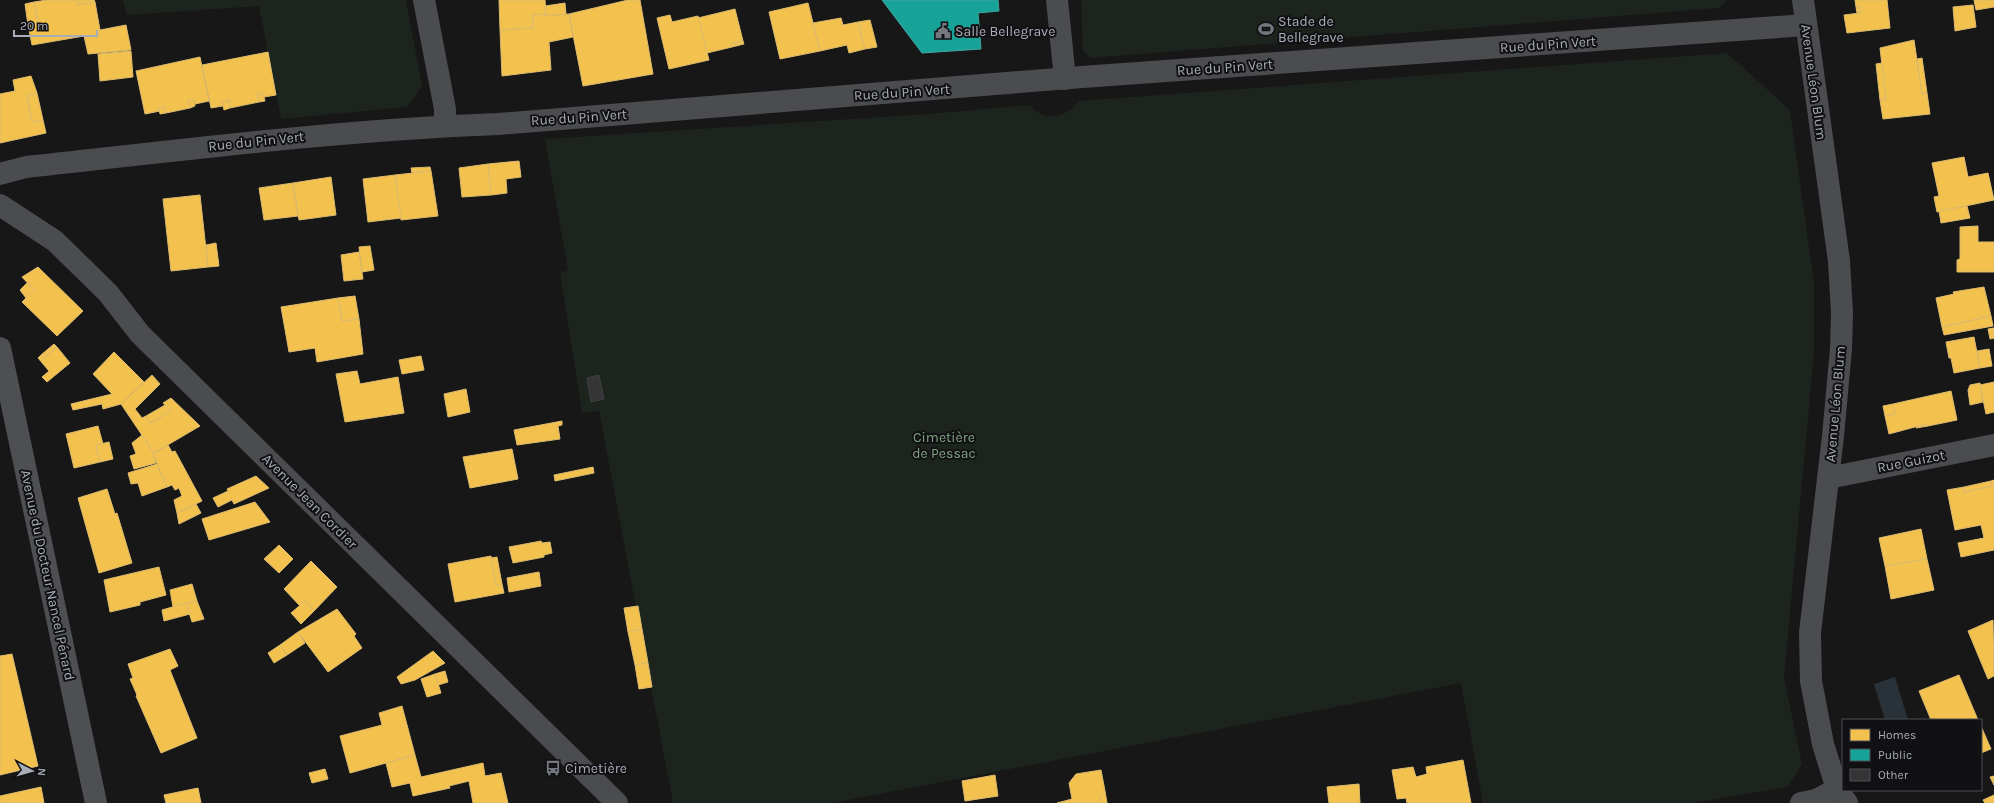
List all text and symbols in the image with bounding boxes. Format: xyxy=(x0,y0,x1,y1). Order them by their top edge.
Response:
scale bar xyxy=(14,12,97,38)
place label: Stade de Bellegrave xyxy=(1278,13,1344,46)
text: 20 m xyxy=(20,19,48,33)
sports icon: Stade de Bellegrave xyxy=(1257,20,1275,38)
public building icon: Salle Bellegrave xyxy=(934,22,952,40)
place label: Salle Bellegrave xyxy=(955,23,1055,40)
street label: Avenue Léon Blum xyxy=(1797,23,1830,141)
street label: Rue du Pin Vert xyxy=(1499,33,1597,56)
street label: Rue du Pin Vert xyxy=(1176,56,1274,79)
street label: Rue du Pin Vert xyxy=(853,81,951,104)
street label: Rue du Pin Vert xyxy=(530,106,628,129)
street label: Rue du Pin Vert xyxy=(207,128,305,155)
street label: Avenue Léon Blum xyxy=(1822,345,1849,463)
park label: Cimetière de Pessac xyxy=(912,429,976,462)
street label: Rue Guizot xyxy=(1876,447,1946,476)
street label: Avenue Jean Cordier xyxy=(258,450,361,553)
street label: Avenue du Docteur Nancel Pénard xyxy=(17,468,78,682)
legend xyxy=(1842,719,1982,791)
text: Homes xyxy=(1878,728,1916,742)
text: Public xyxy=(1878,748,1912,762)
north arrow xyxy=(12,751,52,791)
bus stop icon: Cimetière xyxy=(544,759,562,777)
place label: Cimetière xyxy=(565,760,627,777)
text: N xyxy=(35,767,48,777)
text: Other xyxy=(1878,768,1909,782)

